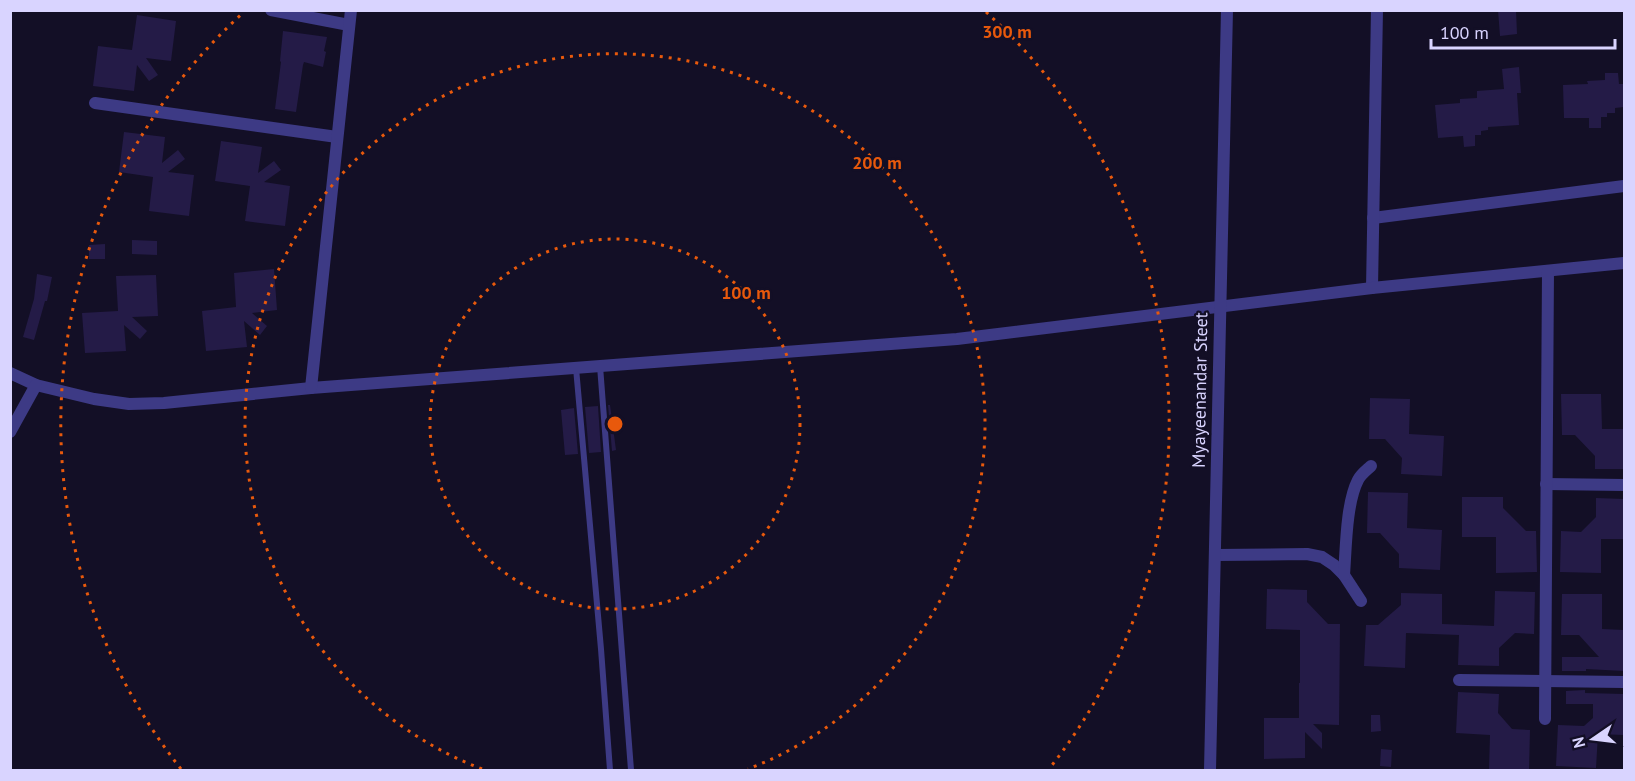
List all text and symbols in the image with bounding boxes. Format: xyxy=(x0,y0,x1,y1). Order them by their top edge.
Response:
scale bar xyxy=(1431,12,1616,50)
text: 300 m xyxy=(982,20,1032,43)
text: 100 m xyxy=(1440,21,1489,44)
text: 200 m xyxy=(852,151,902,174)
text: 100 m xyxy=(721,281,771,304)
street label: Myayeenandar Steet xyxy=(1187,312,1212,468)
centre of rings xyxy=(605,414,625,434)
north arrow xyxy=(1563,709,1623,769)
text: N xyxy=(1567,735,1589,750)

